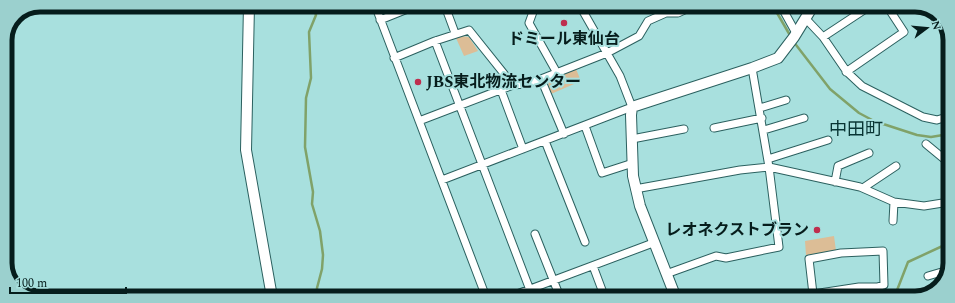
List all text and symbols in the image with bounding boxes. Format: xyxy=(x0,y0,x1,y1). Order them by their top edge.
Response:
north arrow xyxy=(907,8,947,48)
marker: ドミール東仙台 xyxy=(559,18,569,28)
text: N xyxy=(927,19,946,32)
place label: ドミール東仙台 xyxy=(508,27,620,51)
place label: JBS東北物流センター xyxy=(426,70,581,94)
marker: JBS東北物流センター xyxy=(413,77,423,87)
district label: 中田町 xyxy=(829,116,883,143)
place label: レオネクストブラン xyxy=(665,218,809,242)
marker: レオネクストブラン xyxy=(812,225,822,235)
scale bar xyxy=(10,269,126,295)
text: 100 m xyxy=(16,274,47,293)

